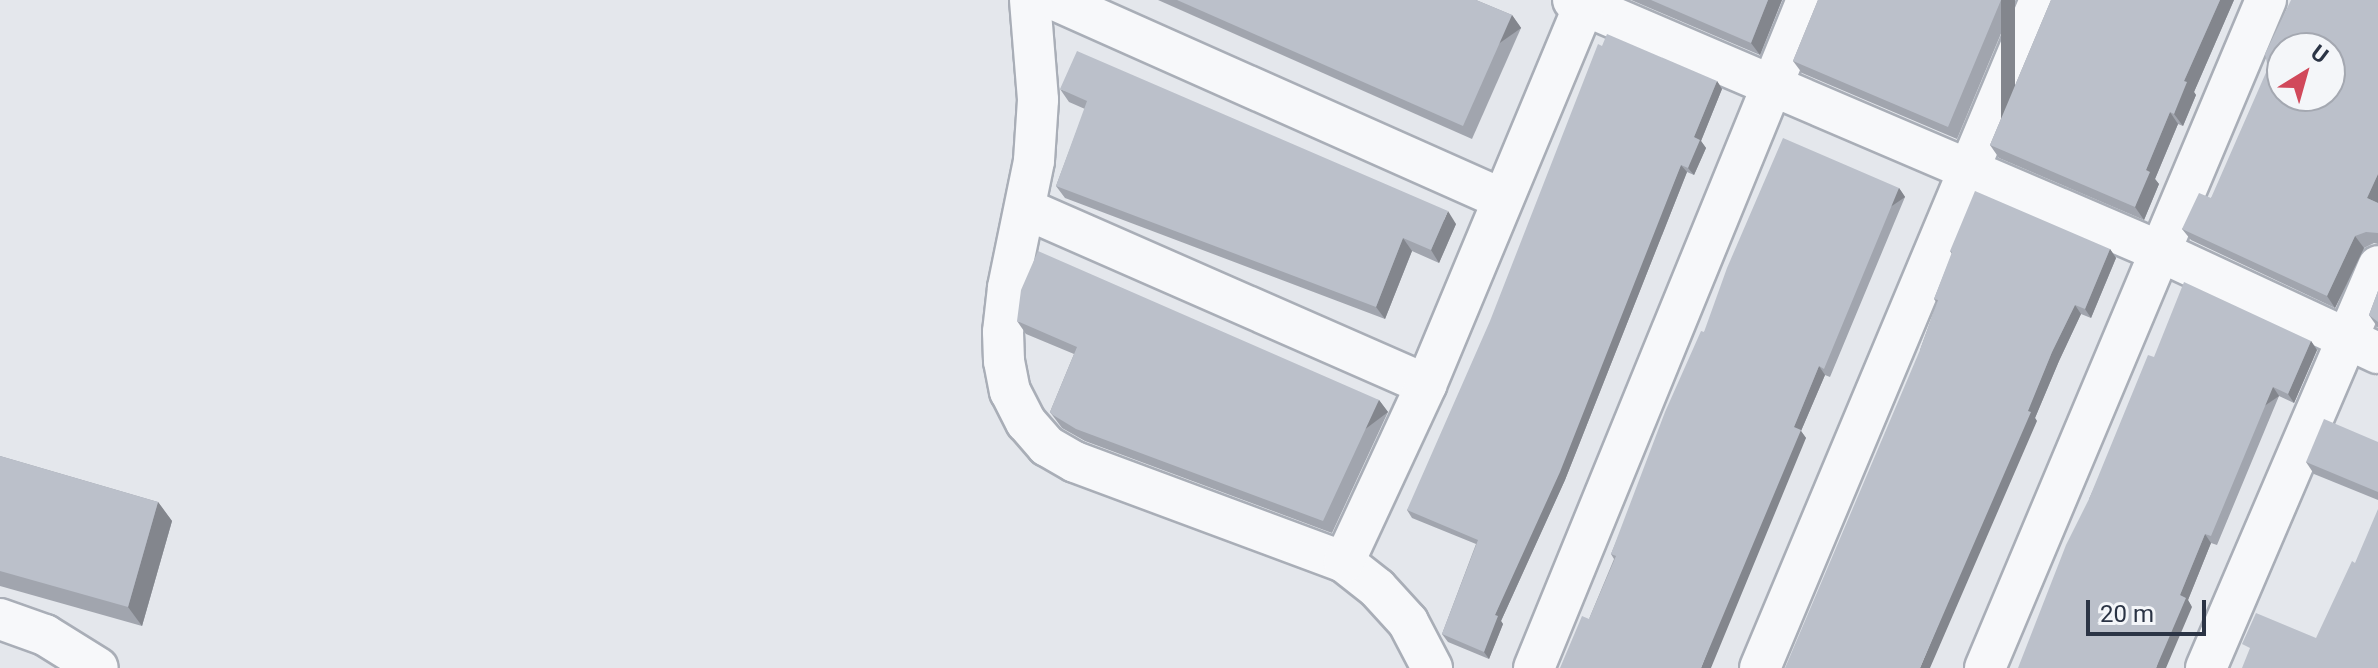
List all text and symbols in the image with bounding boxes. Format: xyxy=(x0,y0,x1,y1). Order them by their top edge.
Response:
north arrow xyxy=(2266,32,2346,112)
text: U xyxy=(2306,40,2333,68)
scale bar xyxy=(2090,584,2210,634)
text: 20 m xyxy=(2100,600,2154,628)

